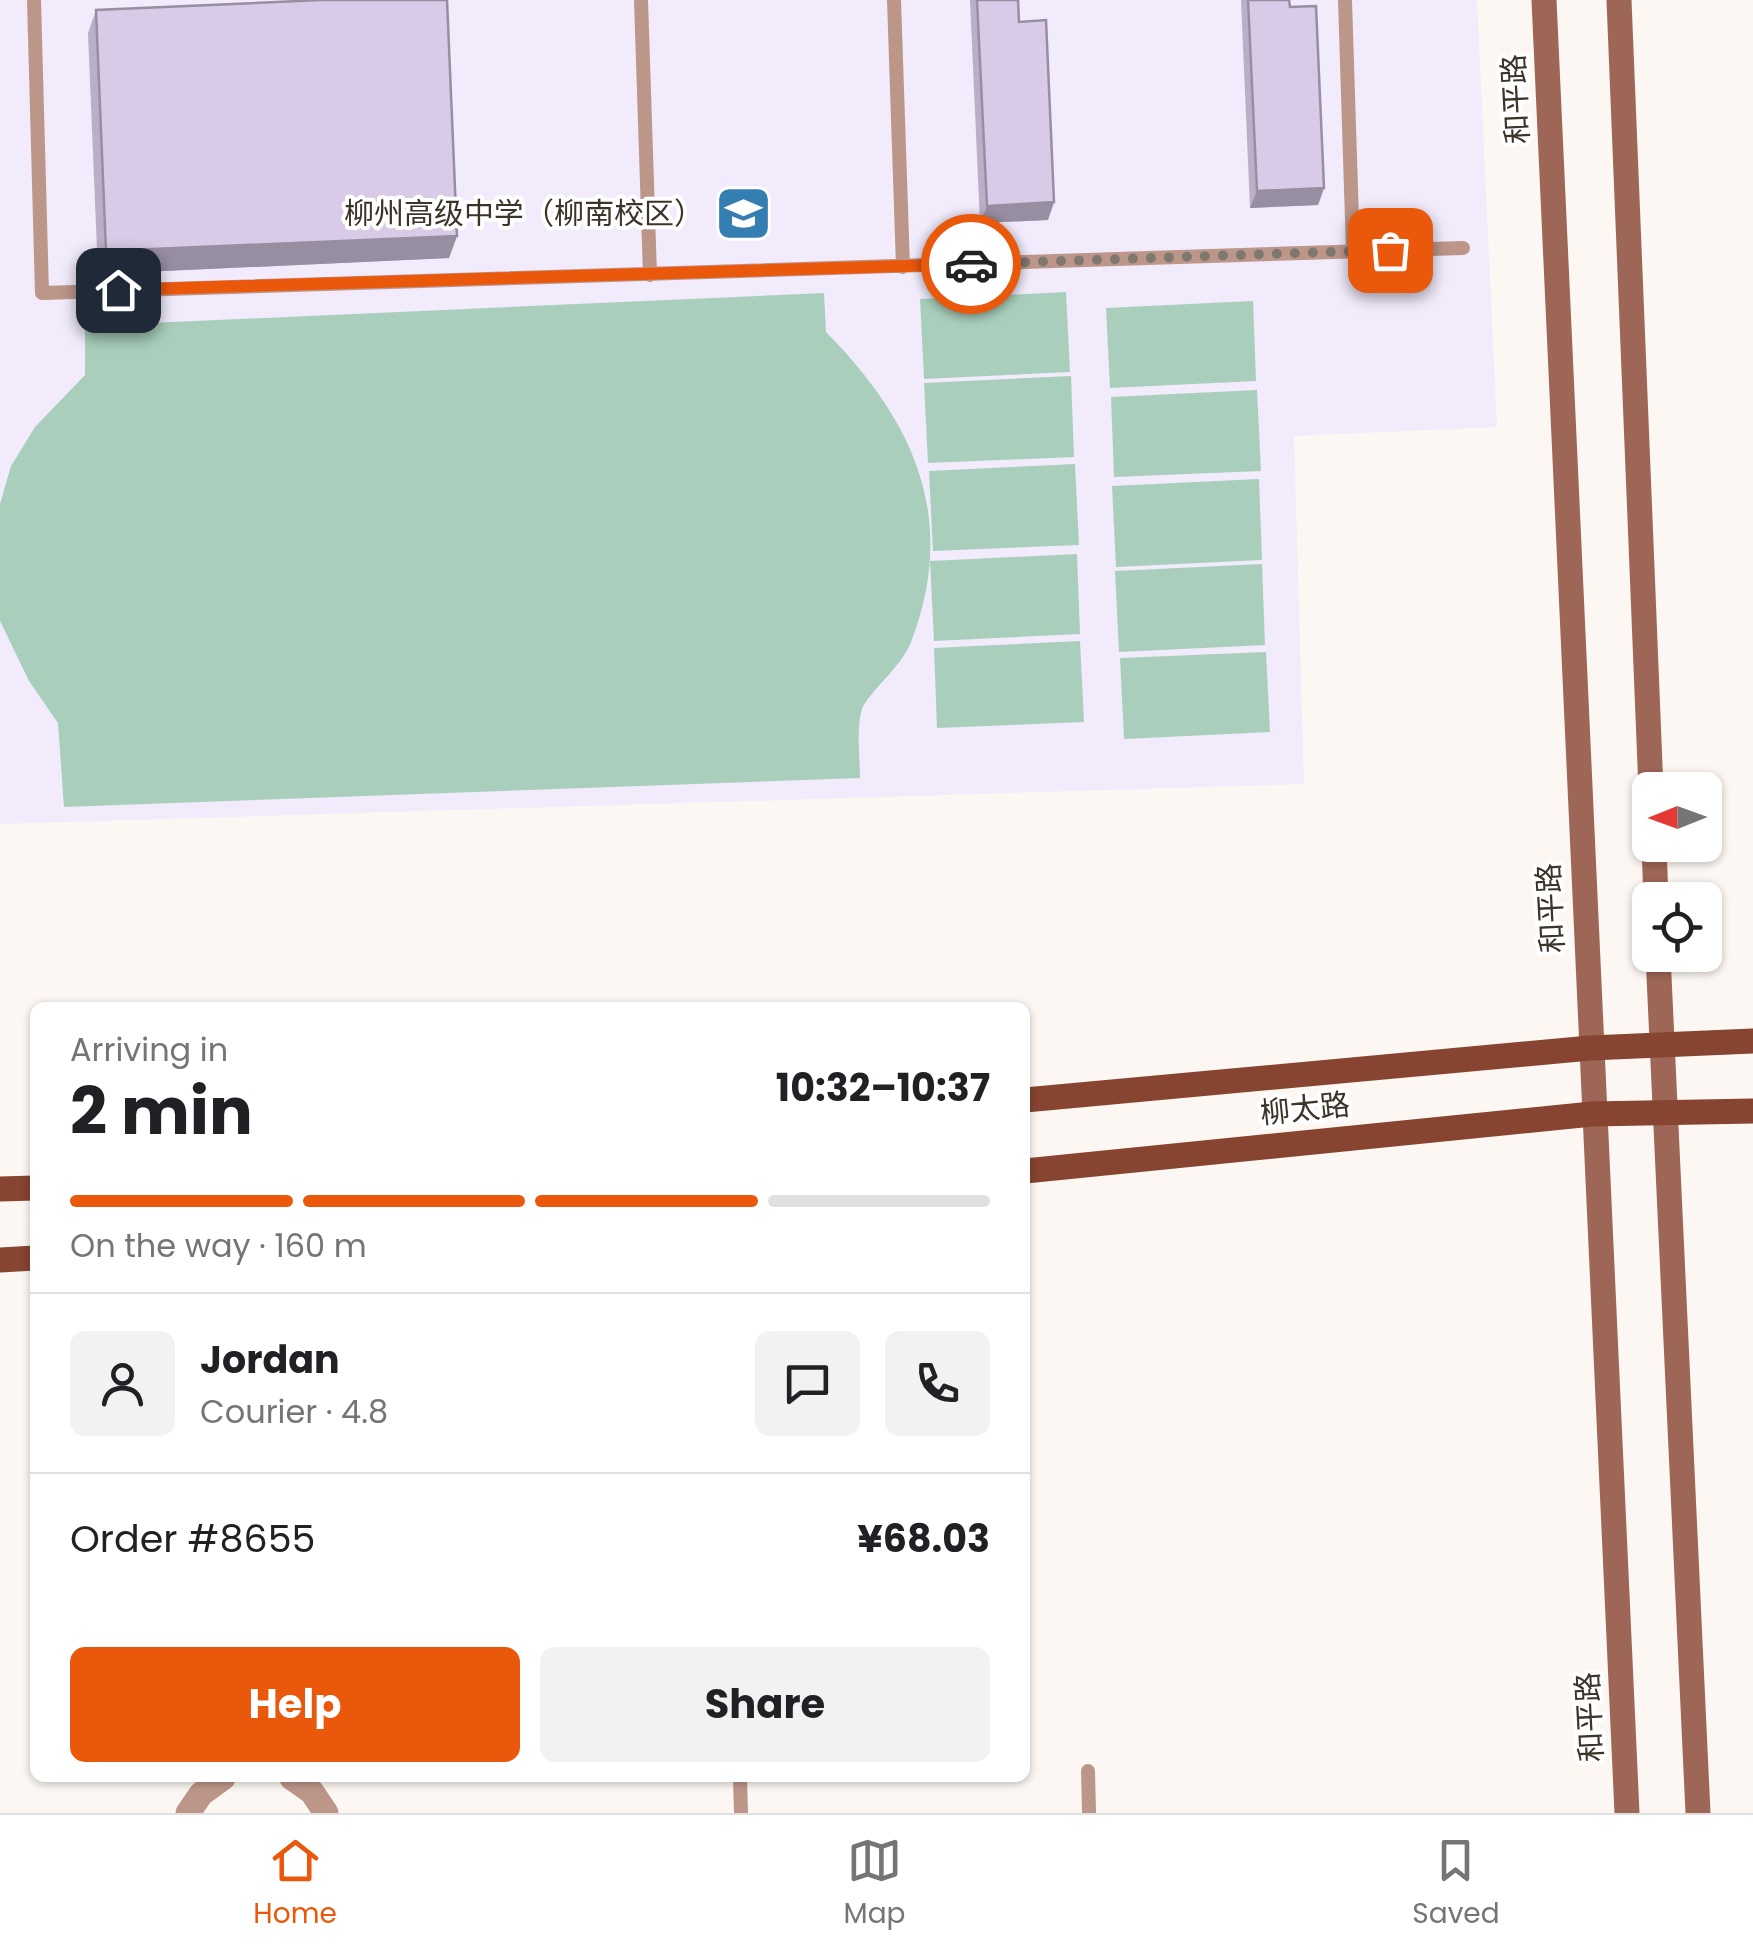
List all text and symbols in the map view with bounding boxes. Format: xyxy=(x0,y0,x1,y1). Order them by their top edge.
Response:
street label: 和平路 xyxy=(1492,53,1539,145)
school or university icon: 柳州高级中学（柳南校区） xyxy=(713,184,773,244)
place label: 柳州高级中学（柳南校区） xyxy=(344,192,704,235)
pin xyxy=(1348,208,1433,293)
courier xyxy=(921,214,1021,314)
icon: bag xyxy=(1363,223,1418,278)
icon: car xyxy=(944,237,999,292)
pin xyxy=(76,248,161,333)
icon: home xyxy=(91,263,146,318)
north arrow xyxy=(1632,772,1722,862)
map controls xyxy=(1632,772,1722,972)
street label: 和平路 xyxy=(1527,862,1574,954)
button: locate xyxy=(1632,882,1722,972)
text: Arriving in xyxy=(70,1027,228,1072)
text: 10:32–10:37 xyxy=(776,1061,990,1114)
text: 2 min xyxy=(70,1066,253,1157)
street label: 柳太路 xyxy=(1258,1082,1352,1135)
text: On the way · 160 m xyxy=(70,1223,367,1268)
button: person xyxy=(70,1331,175,1436)
button: chat xyxy=(755,1331,860,1436)
button: phone xyxy=(885,1331,990,1436)
text: Jordan xyxy=(200,1333,340,1386)
text: Courier · 4.8 xyxy=(200,1389,388,1434)
text: Order #8655 xyxy=(70,1512,315,1565)
text: ¥68.03 xyxy=(857,1512,990,1565)
button: Help xyxy=(70,1647,520,1762)
button: Share xyxy=(540,1647,990,1762)
street label: 和平路 xyxy=(1566,1671,1613,1763)
tab: Home xyxy=(253,1833,337,1935)
tab: Map xyxy=(844,1833,906,1935)
tab: Saved xyxy=(1412,1833,1500,1935)

